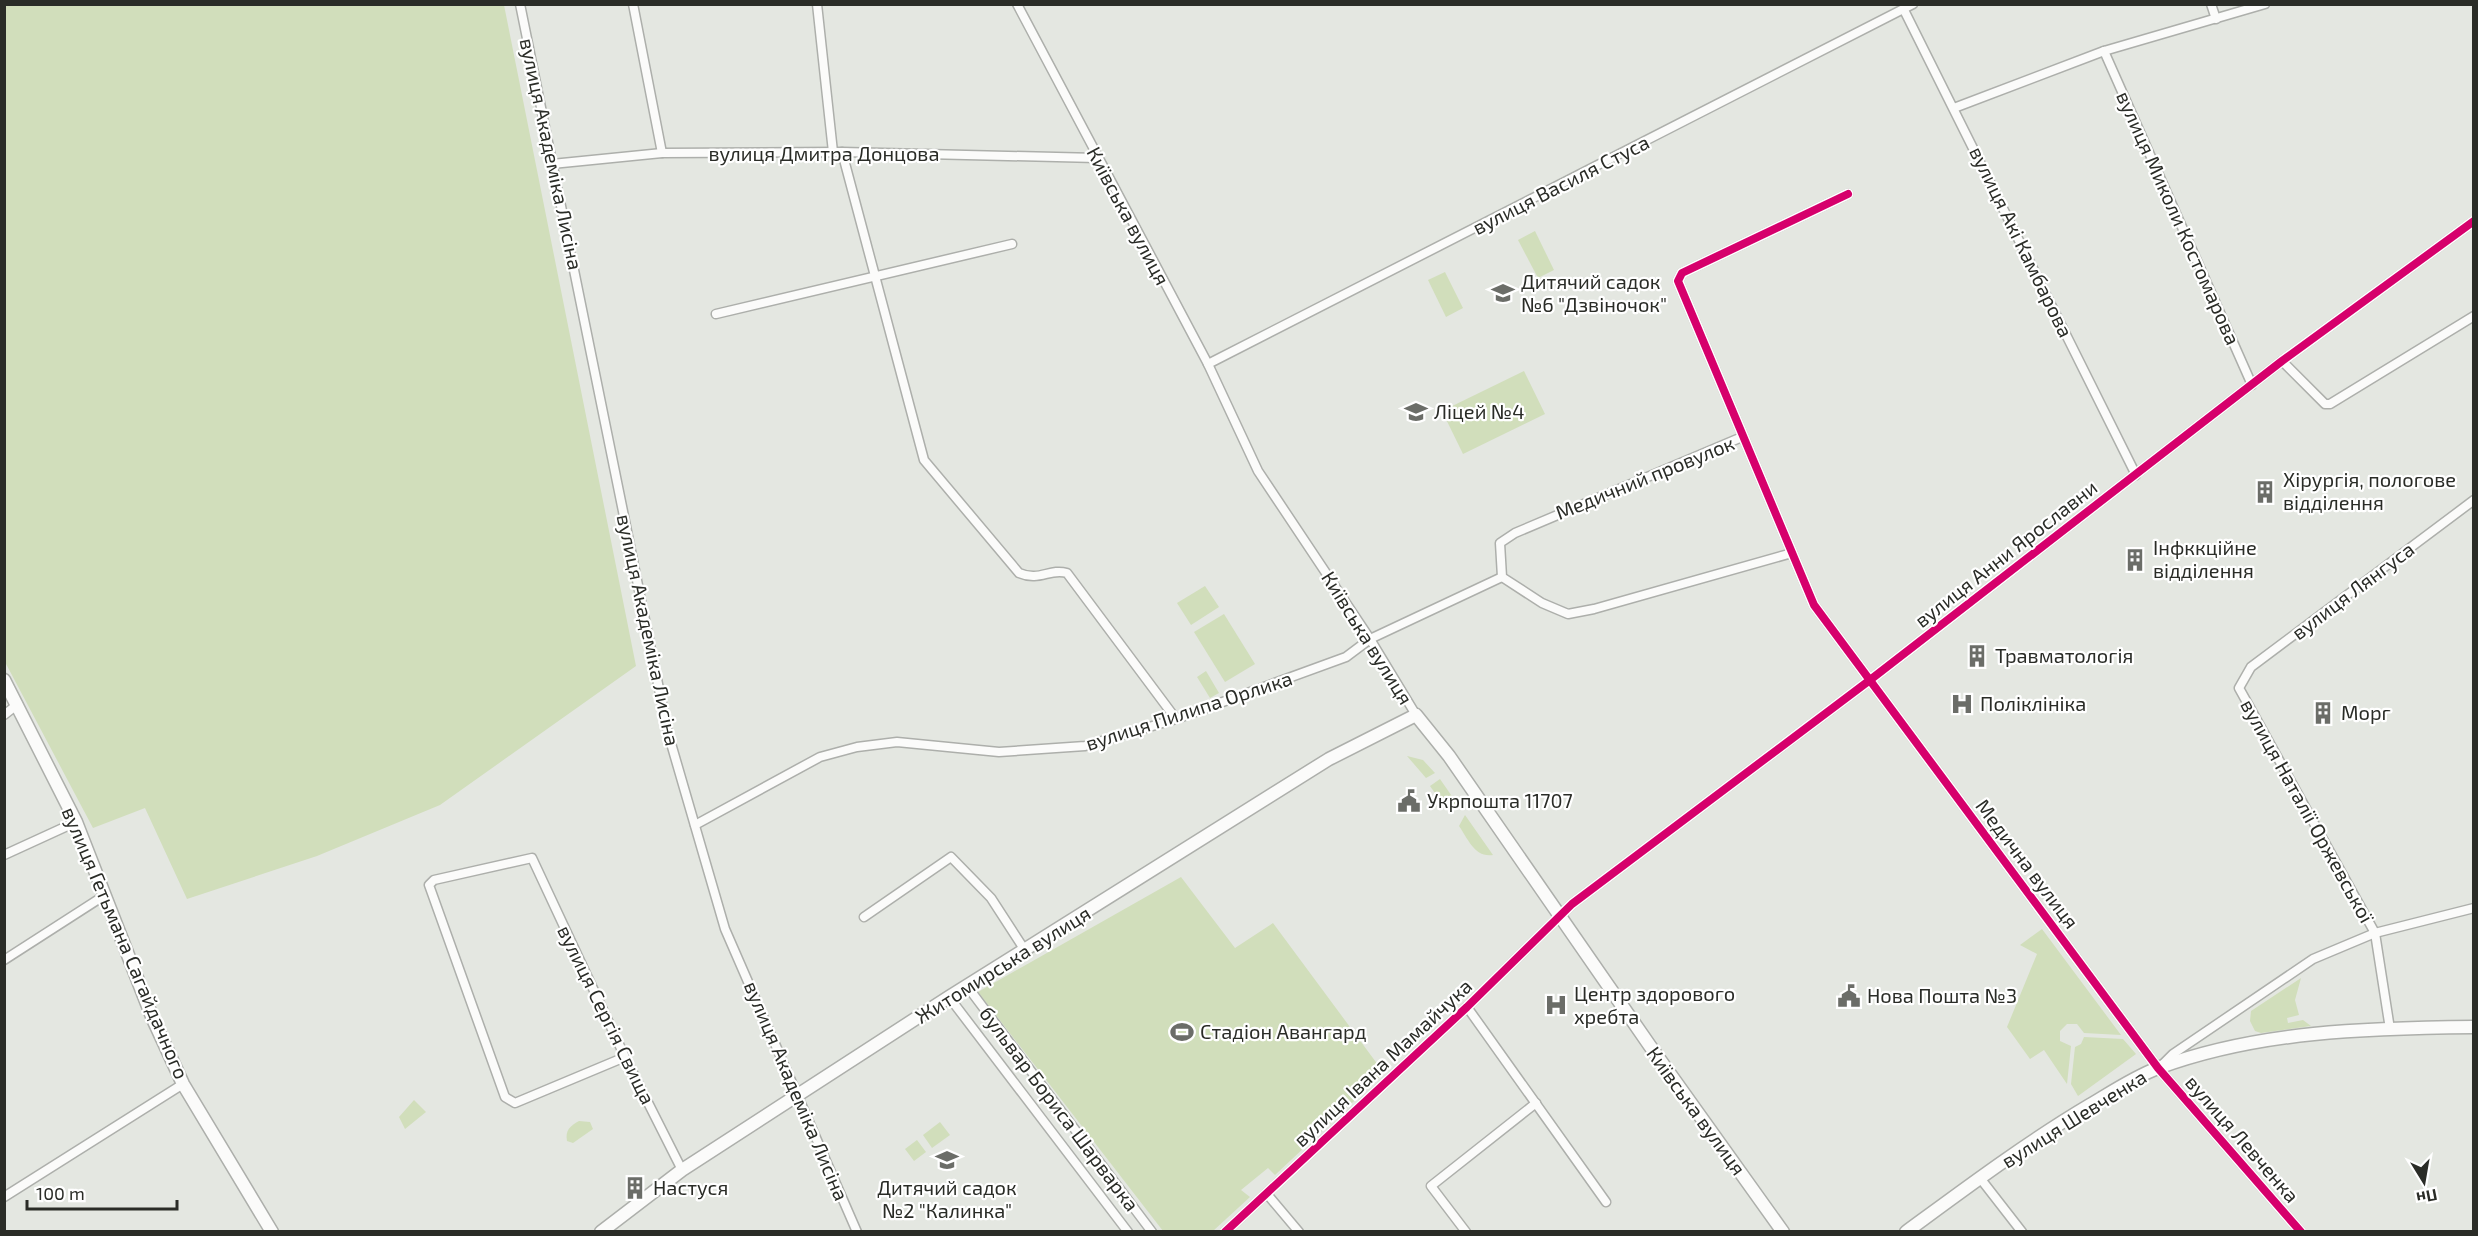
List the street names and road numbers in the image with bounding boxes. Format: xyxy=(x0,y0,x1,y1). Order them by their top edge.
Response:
street label: вулиця Академіка Лисіна xyxy=(515,36,588,272)
street label: вулиця Миколи Костомарова xyxy=(2111,87,2246,349)
street label: вулиця Василя Стуса xyxy=(1468,129,1653,240)
street label: вулиця Дмитра Донцова xyxy=(709,141,939,166)
street label: Київська вулиця xyxy=(1082,142,1175,289)
street label: вулиця Акі Камбарова xyxy=(1964,142,2079,341)
street label: Медичний провулок xyxy=(1552,430,1738,525)
street label: вулиця Анни Ярославни xyxy=(1909,475,2102,633)
street label: вулиця Академіка Лисіна xyxy=(612,512,685,748)
street label: вулиця Лянгуса xyxy=(2286,536,2419,645)
street label: Київська вулиця xyxy=(1316,566,1419,709)
street label: вулиця Пилипа Орлика xyxy=(1082,665,1295,756)
street label: вулиця Наталії Оржевської xyxy=(2235,695,2380,928)
street label: Медична вулиця xyxy=(1970,794,2084,934)
street label: вулиця Гетьмана Сагайдачного xyxy=(57,803,194,1083)
street label: Житомирська вулиця xyxy=(910,900,1095,1029)
street label: вулиця Сергія Свища xyxy=(552,921,661,1108)
street label: вулиця Івана Мамайчука xyxy=(1288,973,1477,1152)
street label: вулиця Академіка Лисіна xyxy=(739,977,854,1204)
street label: бульвар Бориса Шарварка xyxy=(974,1001,1145,1216)
street label: Київська вулиця xyxy=(1641,1042,1751,1180)
street label: вулиця Шевченка xyxy=(1997,1064,2151,1173)
street label: вулиця Левченка xyxy=(2180,1070,2305,1208)

